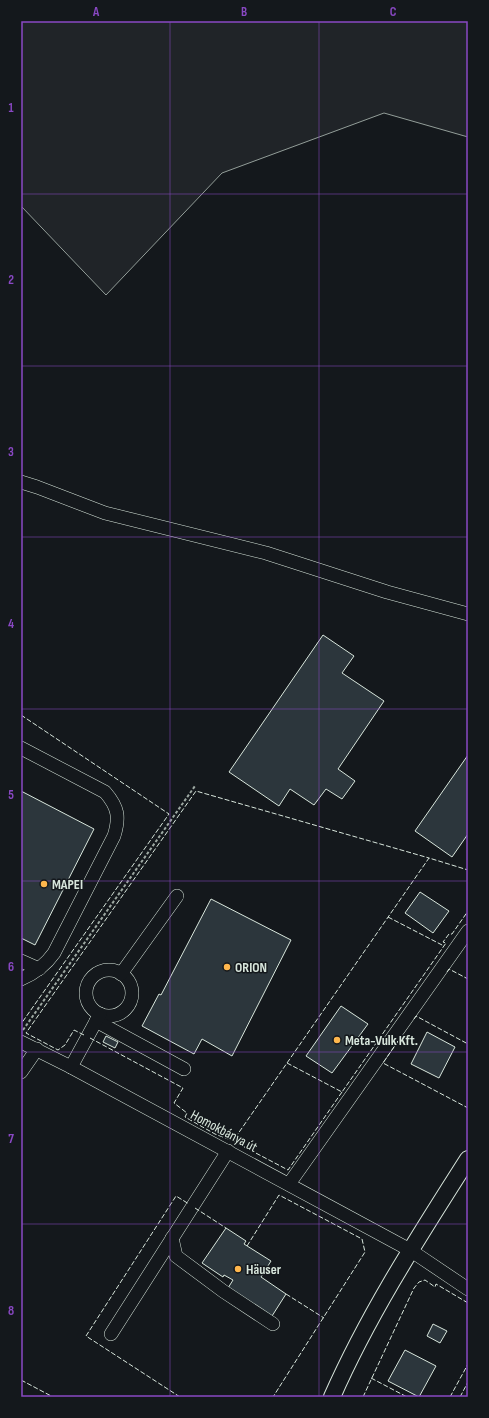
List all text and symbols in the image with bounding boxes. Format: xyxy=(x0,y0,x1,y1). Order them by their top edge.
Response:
text: A xyxy=(92,4,100,20)
text: B xyxy=(241,4,247,20)
text: C xyxy=(390,4,397,20)
text: 1 xyxy=(8,100,14,116)
text: 2 xyxy=(8,272,14,288)
text: 3 xyxy=(8,444,14,460)
text: 4 xyxy=(8,616,14,632)
text: 5 xyxy=(8,787,14,803)
place label: MAPEI xyxy=(52,876,83,893)
marker: MAPEI xyxy=(39,879,49,889)
text: 6 xyxy=(8,959,14,975)
place label: ORION xyxy=(235,959,267,976)
marker: ORION xyxy=(222,962,232,972)
place label: Meta-Vulk Kft. xyxy=(345,1032,418,1049)
marker: Meta-Vulk Kft. xyxy=(332,1035,342,1045)
street label: Homokbánya út xyxy=(188,1106,260,1156)
text: 7 xyxy=(8,1131,14,1147)
place label: Häuser xyxy=(246,1261,282,1278)
marker: Häuser xyxy=(233,1264,243,1274)
text: 8 xyxy=(8,1303,14,1319)

